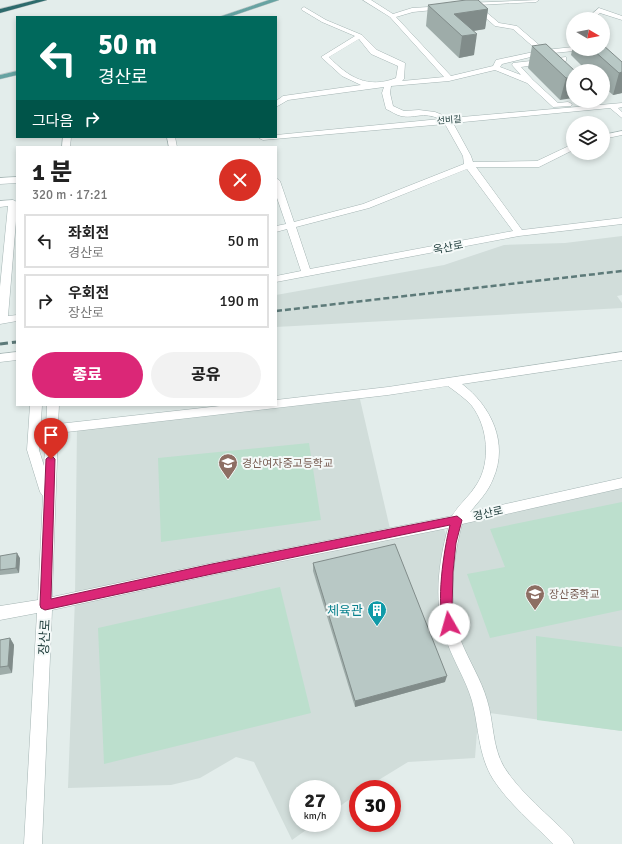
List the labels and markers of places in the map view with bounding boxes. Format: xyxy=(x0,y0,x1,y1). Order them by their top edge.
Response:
pin xyxy=(34,418,68,459)
school or university icon: 경산여자중고등학교 xyxy=(217,452,239,480)
place label: 경산여자중고등학교 xyxy=(242,457,333,470)
school or university icon: 장산중학교 xyxy=(524,583,546,611)
place label: 장산중학교 xyxy=(549,588,600,601)
building icon: 체육관 xyxy=(366,599,388,627)
place label: 체육관 xyxy=(327,603,363,619)

